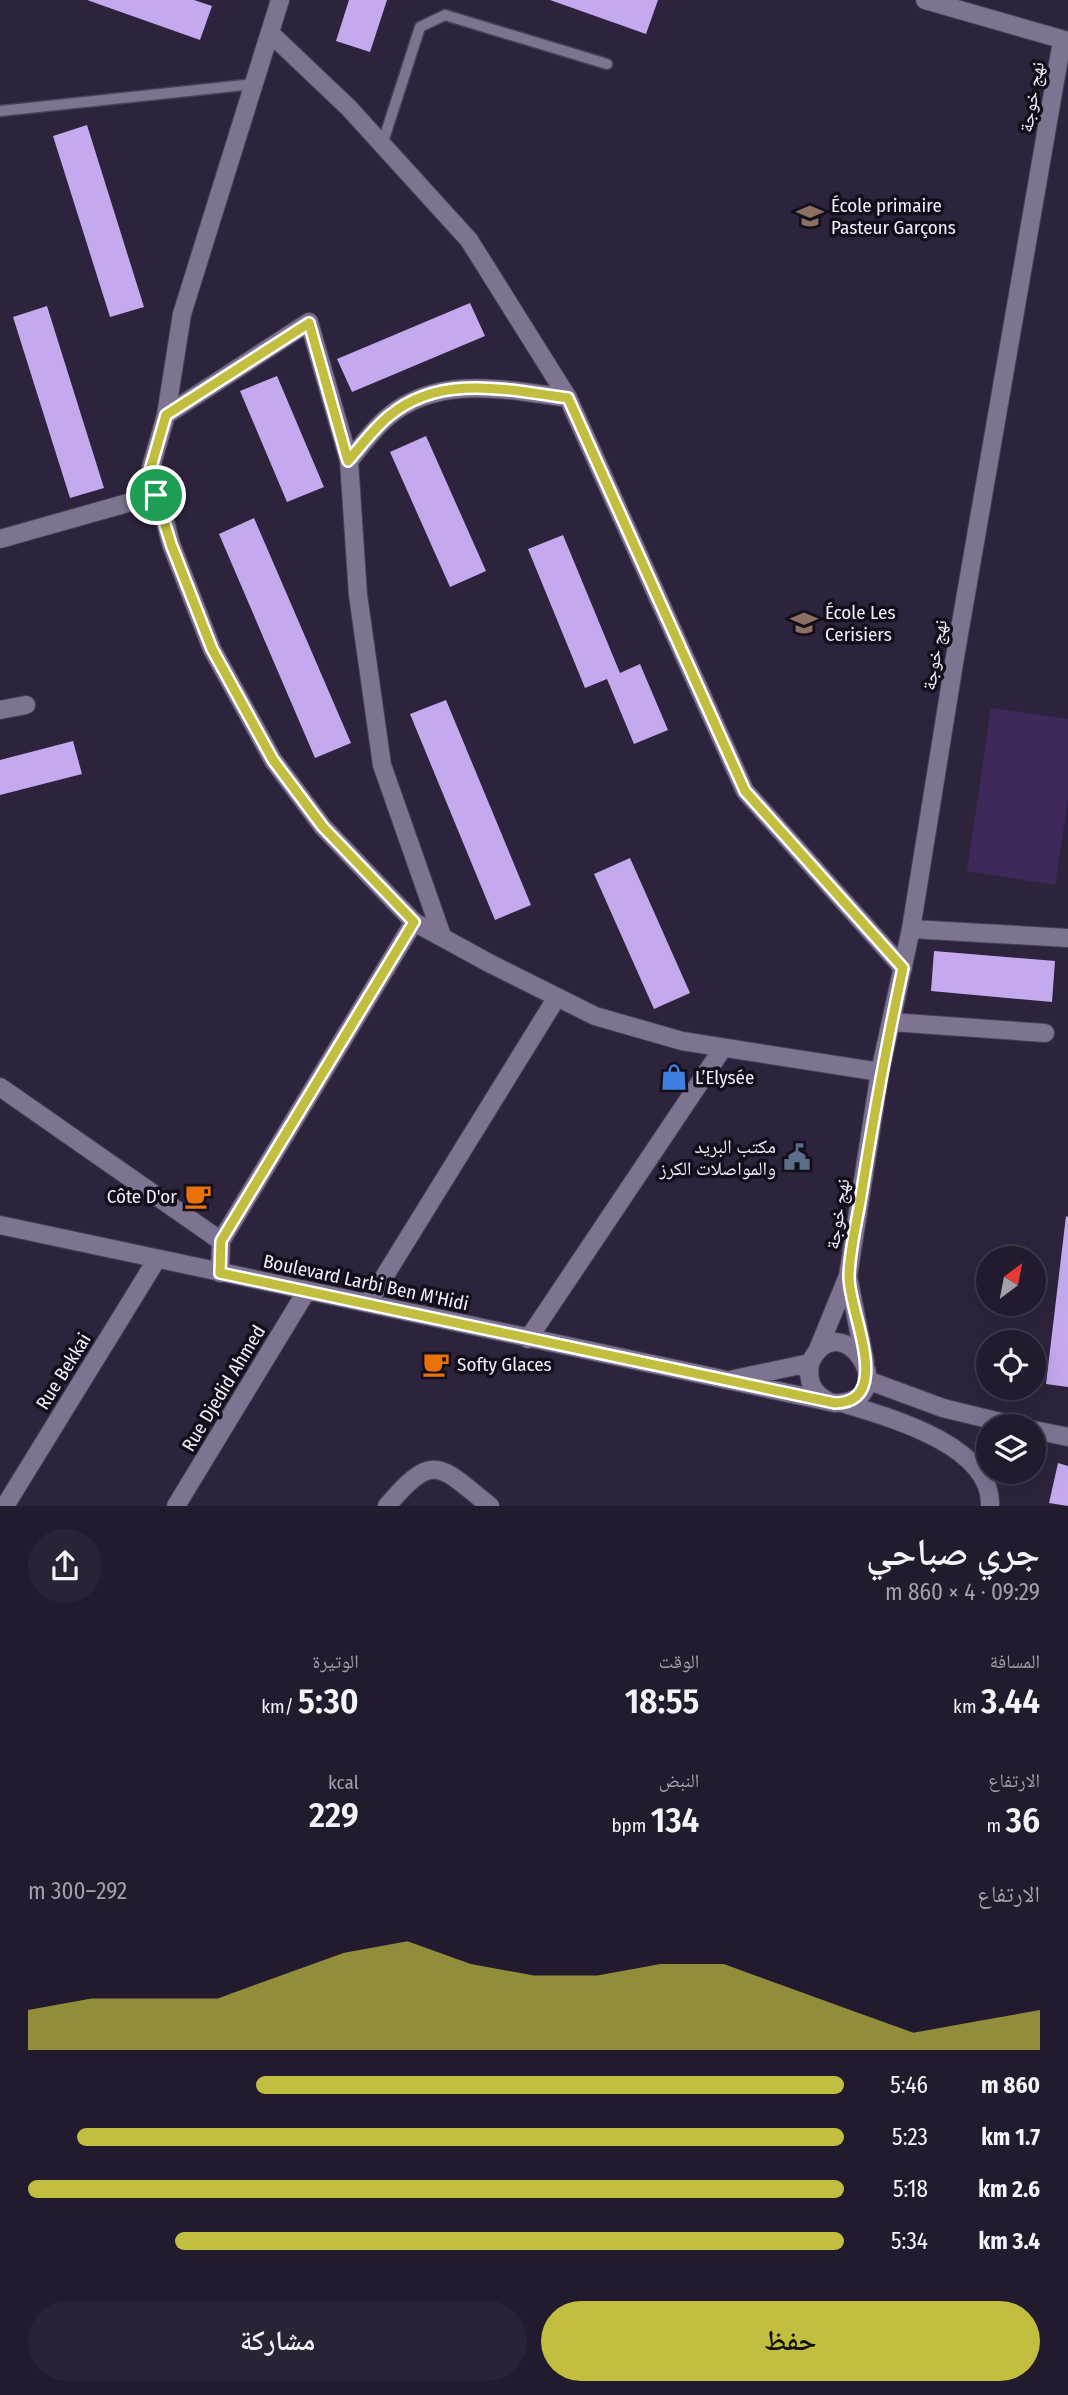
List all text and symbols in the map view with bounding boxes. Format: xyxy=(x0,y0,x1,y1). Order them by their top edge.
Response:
street label: نهج خوجة xyxy=(1014,60,1050,134)
place label: École primaire Pasteur Garçons xyxy=(831,194,956,239)
school or university icon: École primaire Pasteur Garçons xyxy=(795,201,825,231)
pin xyxy=(126,465,186,525)
icon: arrive xyxy=(137,476,175,514)
place label: École Les Cerisiers xyxy=(825,601,896,646)
school or university icon: École Les Cerisiers xyxy=(789,608,819,638)
street label: نهج خوجة xyxy=(917,618,953,692)
shop icon: L’Elysée xyxy=(659,1062,689,1092)
place label: L’Elysée xyxy=(695,1066,754,1089)
place label: مكتب البريد والمواصلات الكرز xyxy=(658,1135,776,1180)
public building icon: مكتب البريد والمواصلات الكرز xyxy=(782,1142,812,1172)
street label: نهج خوجة xyxy=(821,1177,855,1251)
cafe icon: Côte D'or xyxy=(183,1181,213,1211)
place label: Côte D'or xyxy=(107,1185,177,1208)
north arrow xyxy=(976,1246,1046,1316)
map controls xyxy=(976,1246,1046,1484)
street label: Boulevard Larbi Ben M'Hidi xyxy=(261,1249,471,1315)
street label: Rue Djedid Ahmed xyxy=(177,1321,270,1456)
street label: Rue Bekkai xyxy=(31,1329,96,1414)
button: locate xyxy=(976,1330,1046,1400)
cafe icon: Softy Glaces xyxy=(421,1349,451,1379)
place label: Softy Glaces xyxy=(457,1353,552,1376)
button: layers xyxy=(976,1414,1046,1484)
button: share xyxy=(28,1529,102,1603)
text: جري صباحي xyxy=(866,1529,1040,1575)
text: 09:29 · 4 × 860 m xyxy=(885,1578,1040,1606)
text: الوتيرة xyxy=(312,1650,359,1673)
text: الوقت xyxy=(658,1650,699,1673)
text: المسافة xyxy=(990,1650,1040,1673)
text: 5:30 xyxy=(298,1680,359,1722)
text: 18:55 xyxy=(625,1680,699,1722)
text: 3.44 xyxy=(981,1680,1040,1722)
text: /km xyxy=(261,1695,298,1718)
text: km xyxy=(953,1695,981,1718)
text: النبض xyxy=(659,1769,699,1792)
text: الارتفاع xyxy=(988,1769,1040,1792)
text: kcal xyxy=(328,1771,359,1794)
text: 229 xyxy=(309,1794,359,1836)
text: 134 xyxy=(651,1799,699,1841)
text: 36 xyxy=(1006,1799,1040,1841)
text: bpm xyxy=(611,1814,651,1837)
text: m xyxy=(986,1814,1006,1837)
text: 292–300 m xyxy=(28,1877,127,1905)
text: الارتفاع xyxy=(977,1880,1040,1908)
text: 5:46 xyxy=(890,2071,928,2099)
text: 860 m xyxy=(981,2071,1040,2099)
text: 5:23 xyxy=(892,2123,928,2151)
text: 1.7 km xyxy=(981,2123,1040,2151)
text: 5:18 xyxy=(893,2175,928,2203)
text: 2.6 km xyxy=(978,2175,1040,2203)
text: 5:34 xyxy=(891,2227,928,2255)
text: 3.4 km xyxy=(978,2227,1040,2255)
button: مشاركة xyxy=(28,2301,527,2381)
button: حفظ xyxy=(541,2301,1040,2381)

